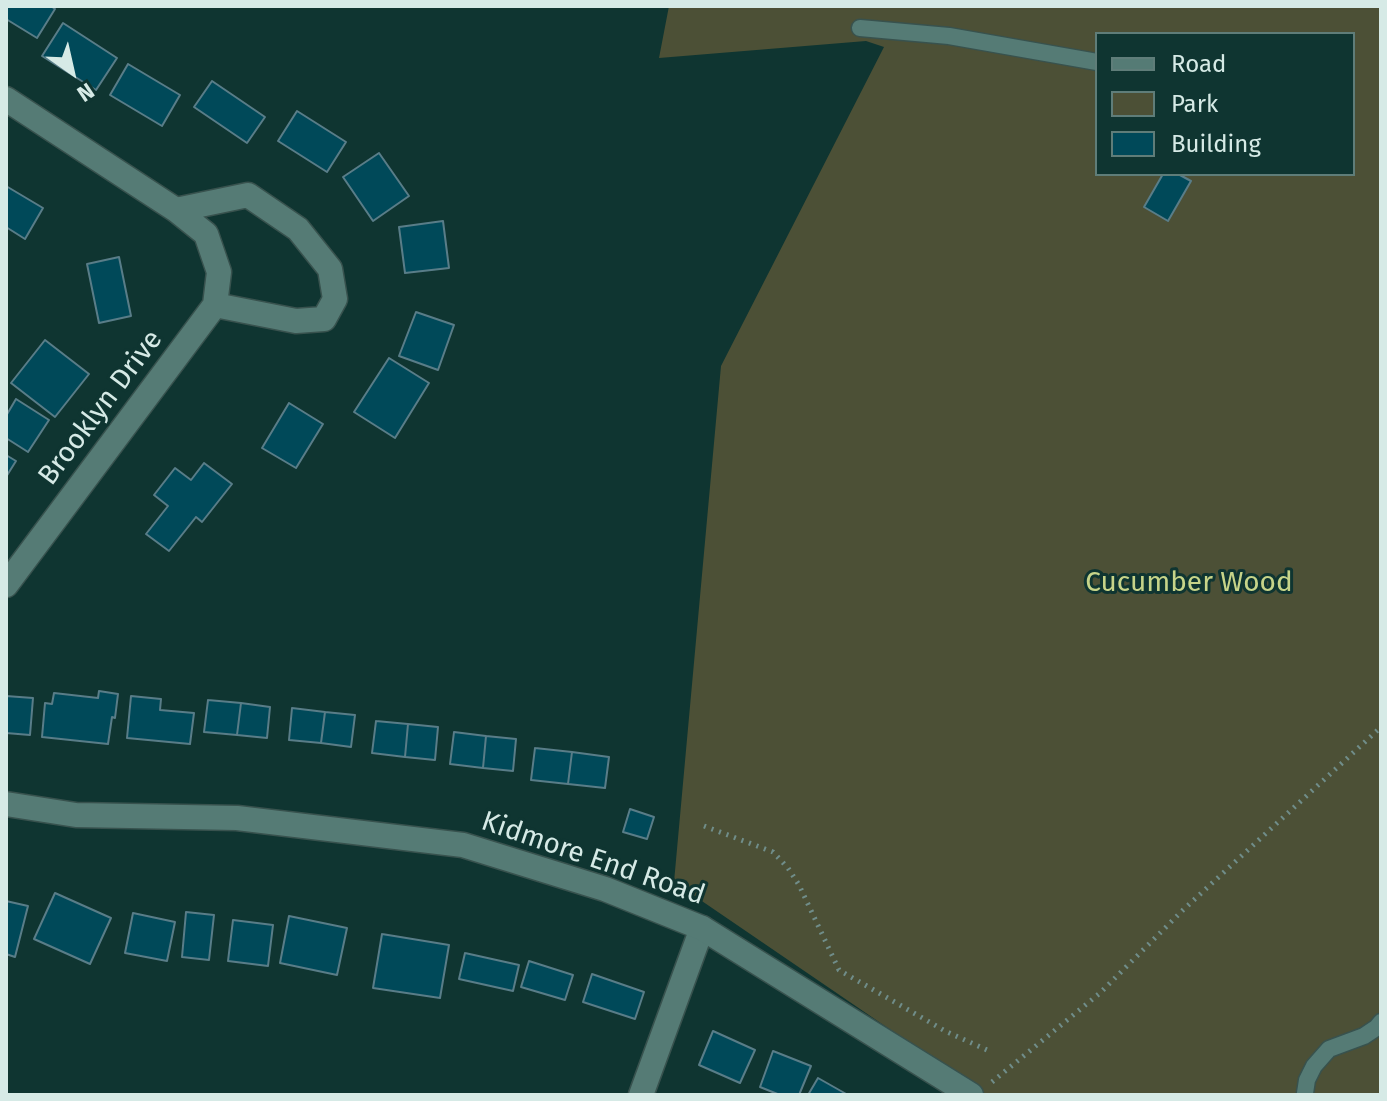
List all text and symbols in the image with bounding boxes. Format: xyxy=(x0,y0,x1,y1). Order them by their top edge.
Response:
north arrow xyxy=(32,32,112,112)
legend xyxy=(1095,32,1355,176)
text: Road xyxy=(1171,50,1226,78)
text: N xyxy=(72,77,99,108)
text: Park xyxy=(1171,90,1218,118)
text: Building xyxy=(1171,130,1261,158)
street label: Brooklyn Drive xyxy=(32,324,170,492)
park label: Cucumber Wood xyxy=(1085,566,1293,600)
street label: Kidmore End Road xyxy=(477,805,709,913)

